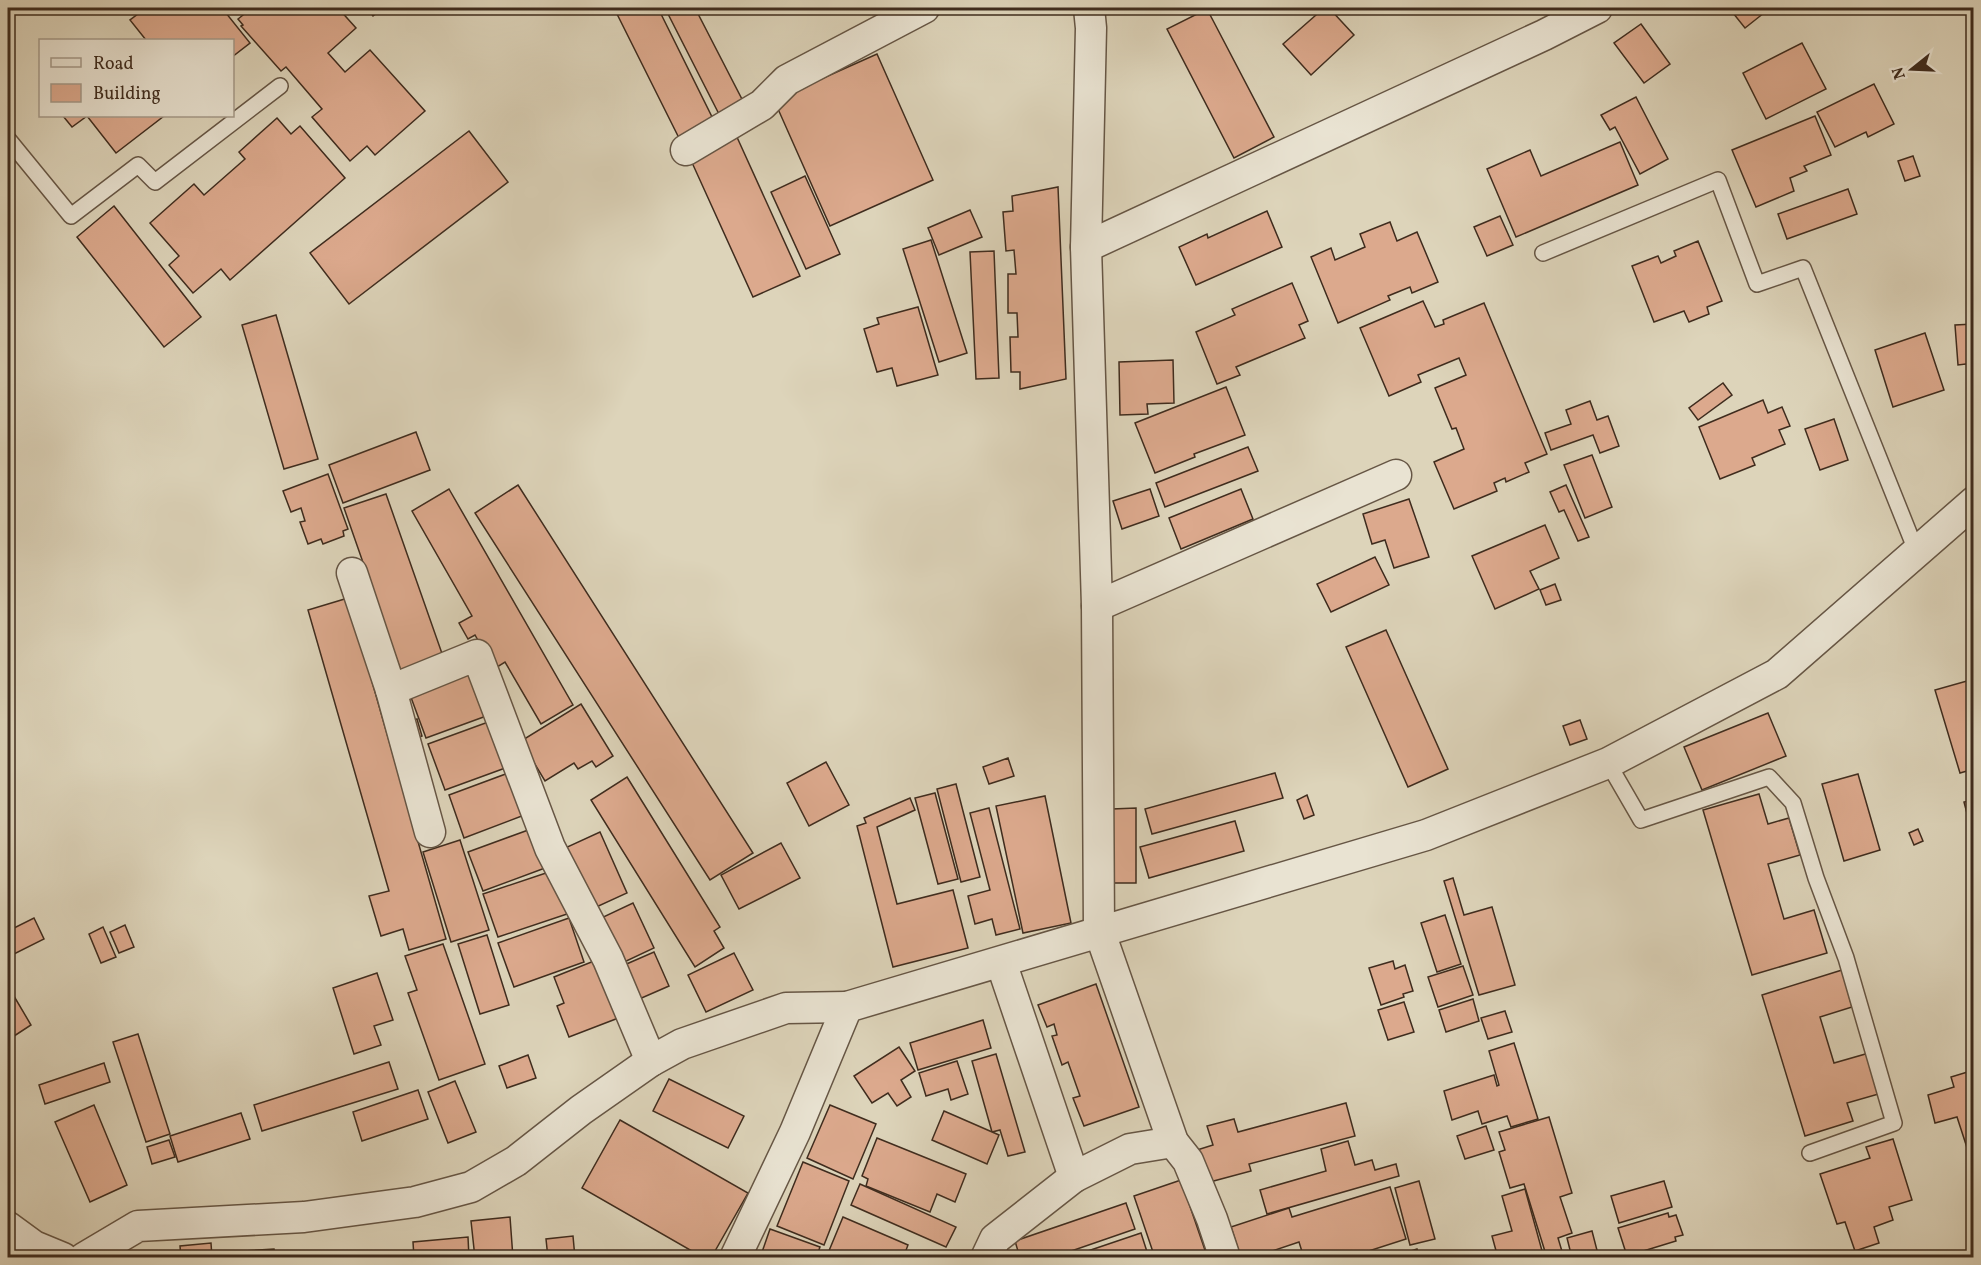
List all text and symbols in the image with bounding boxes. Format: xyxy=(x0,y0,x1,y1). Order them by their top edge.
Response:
legend xyxy=(39,39,234,117)
north arrow xyxy=(1882,39,1942,99)
text: Road xyxy=(93,52,134,77)
text: N xyxy=(1887,64,1912,82)
text: Building xyxy=(93,82,161,107)

